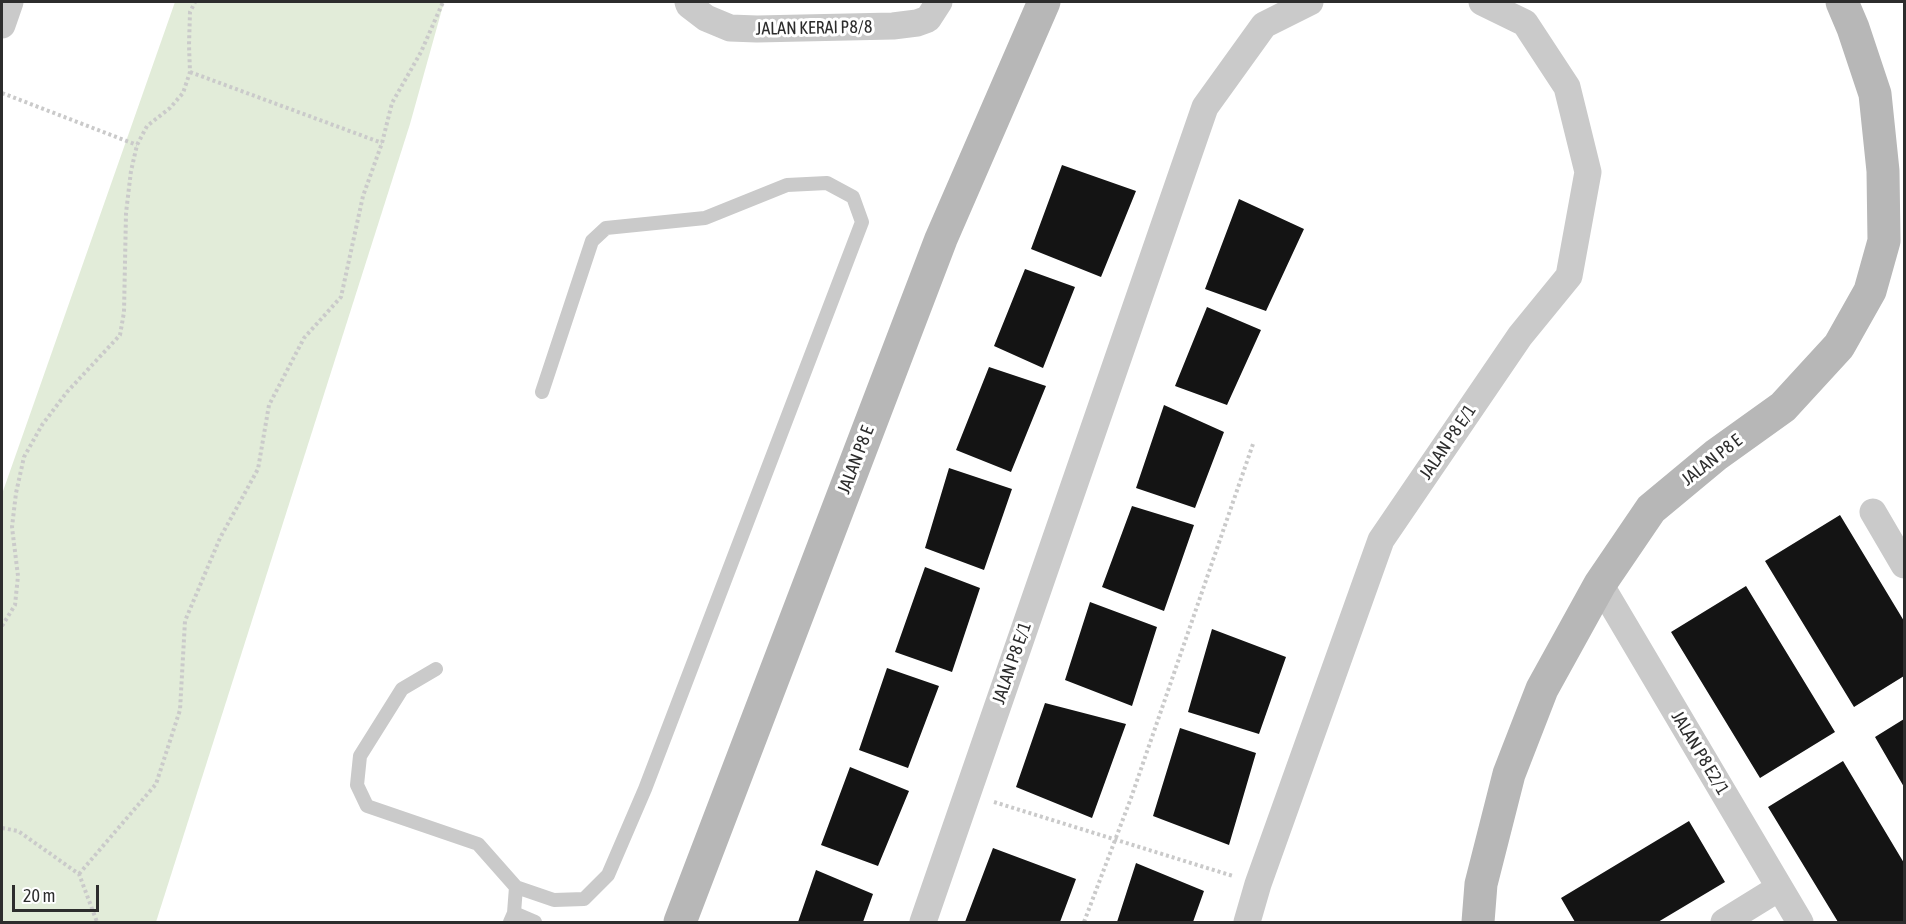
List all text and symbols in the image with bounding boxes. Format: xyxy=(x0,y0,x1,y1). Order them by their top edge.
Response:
street label: JALAN KERAI P8/8 xyxy=(756,16,872,40)
street label: JALAN P8 E/1 xyxy=(1415,401,1481,483)
street label: JALAN P8 E xyxy=(833,423,879,497)
street label: JALAN P8 E xyxy=(1677,430,1747,490)
street label: JALAN P8 E/1 xyxy=(988,619,1036,707)
street label: JALAN P8 E2/1 xyxy=(1667,707,1733,799)
scale bar xyxy=(15,873,102,911)
text: 20 m xyxy=(23,885,55,906)

